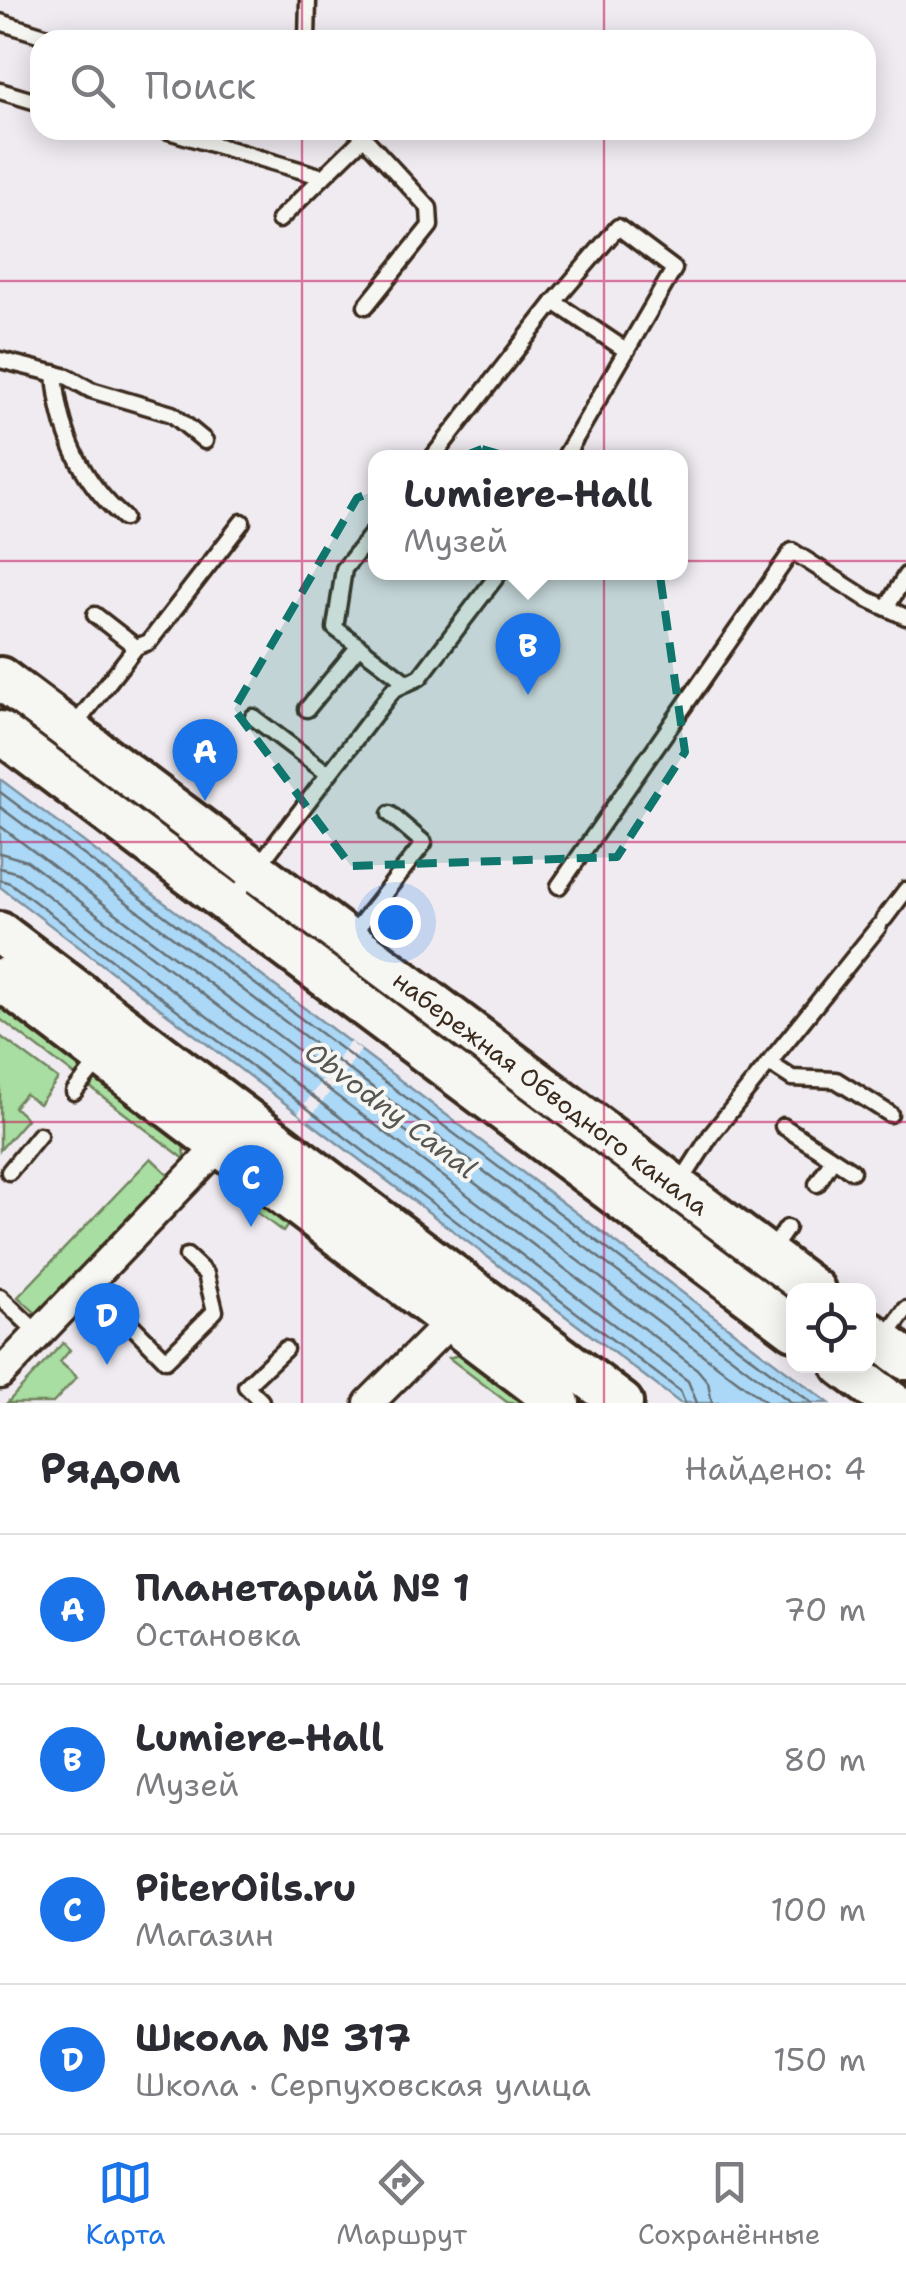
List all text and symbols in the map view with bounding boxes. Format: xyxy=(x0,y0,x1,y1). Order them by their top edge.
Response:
search box xyxy=(30,30,876,140)
icon: search xyxy=(65,58,120,113)
text: Поиск xyxy=(145,60,256,111)
popup xyxy=(368,450,688,580)
text: Lumiere-Hall xyxy=(404,468,652,519)
text: Музей xyxy=(404,519,507,562)
pin: B xyxy=(496,612,560,695)
pin: A xyxy=(172,718,238,801)
your location xyxy=(370,897,421,948)
street label: набережная Обводного канала xyxy=(386,963,716,1223)
water label: Obvodny Canal xyxy=(297,1033,485,1187)
pin: C xyxy=(218,1144,284,1227)
pin: D xyxy=(74,1282,140,1365)
map controls xyxy=(786,1283,876,1373)
button: locate xyxy=(786,1283,876,1373)
text: Рядом xyxy=(40,1440,181,1496)
text: Найдено: 4 xyxy=(685,1447,866,1490)
text: Планетарий № 1 xyxy=(135,1562,470,1613)
text: A xyxy=(60,1588,85,1631)
text: 70 m xyxy=(783,1588,866,1631)
text: Остановка xyxy=(135,1613,301,1656)
text: Lumiere-Hall xyxy=(135,1712,384,1763)
text: B xyxy=(63,1738,82,1781)
text: 80 m xyxy=(783,1738,866,1781)
text: Музей xyxy=(135,1763,239,1806)
text: PiterOils.ru xyxy=(135,1862,357,1913)
text: C xyxy=(63,1888,82,1931)
text: 100 m xyxy=(770,1888,866,1931)
text: Магазин xyxy=(135,1913,274,1956)
text: Школа № 317 xyxy=(135,2012,411,2063)
text: D xyxy=(61,2038,84,2081)
text: 150 m xyxy=(773,2038,866,2081)
text: Школа · Серпуховская улица xyxy=(135,2063,591,2106)
tab: Карта xyxy=(85,2155,166,2253)
tab: Маршрут xyxy=(336,2155,467,2253)
tab: Сохранённые xyxy=(638,2155,821,2253)

